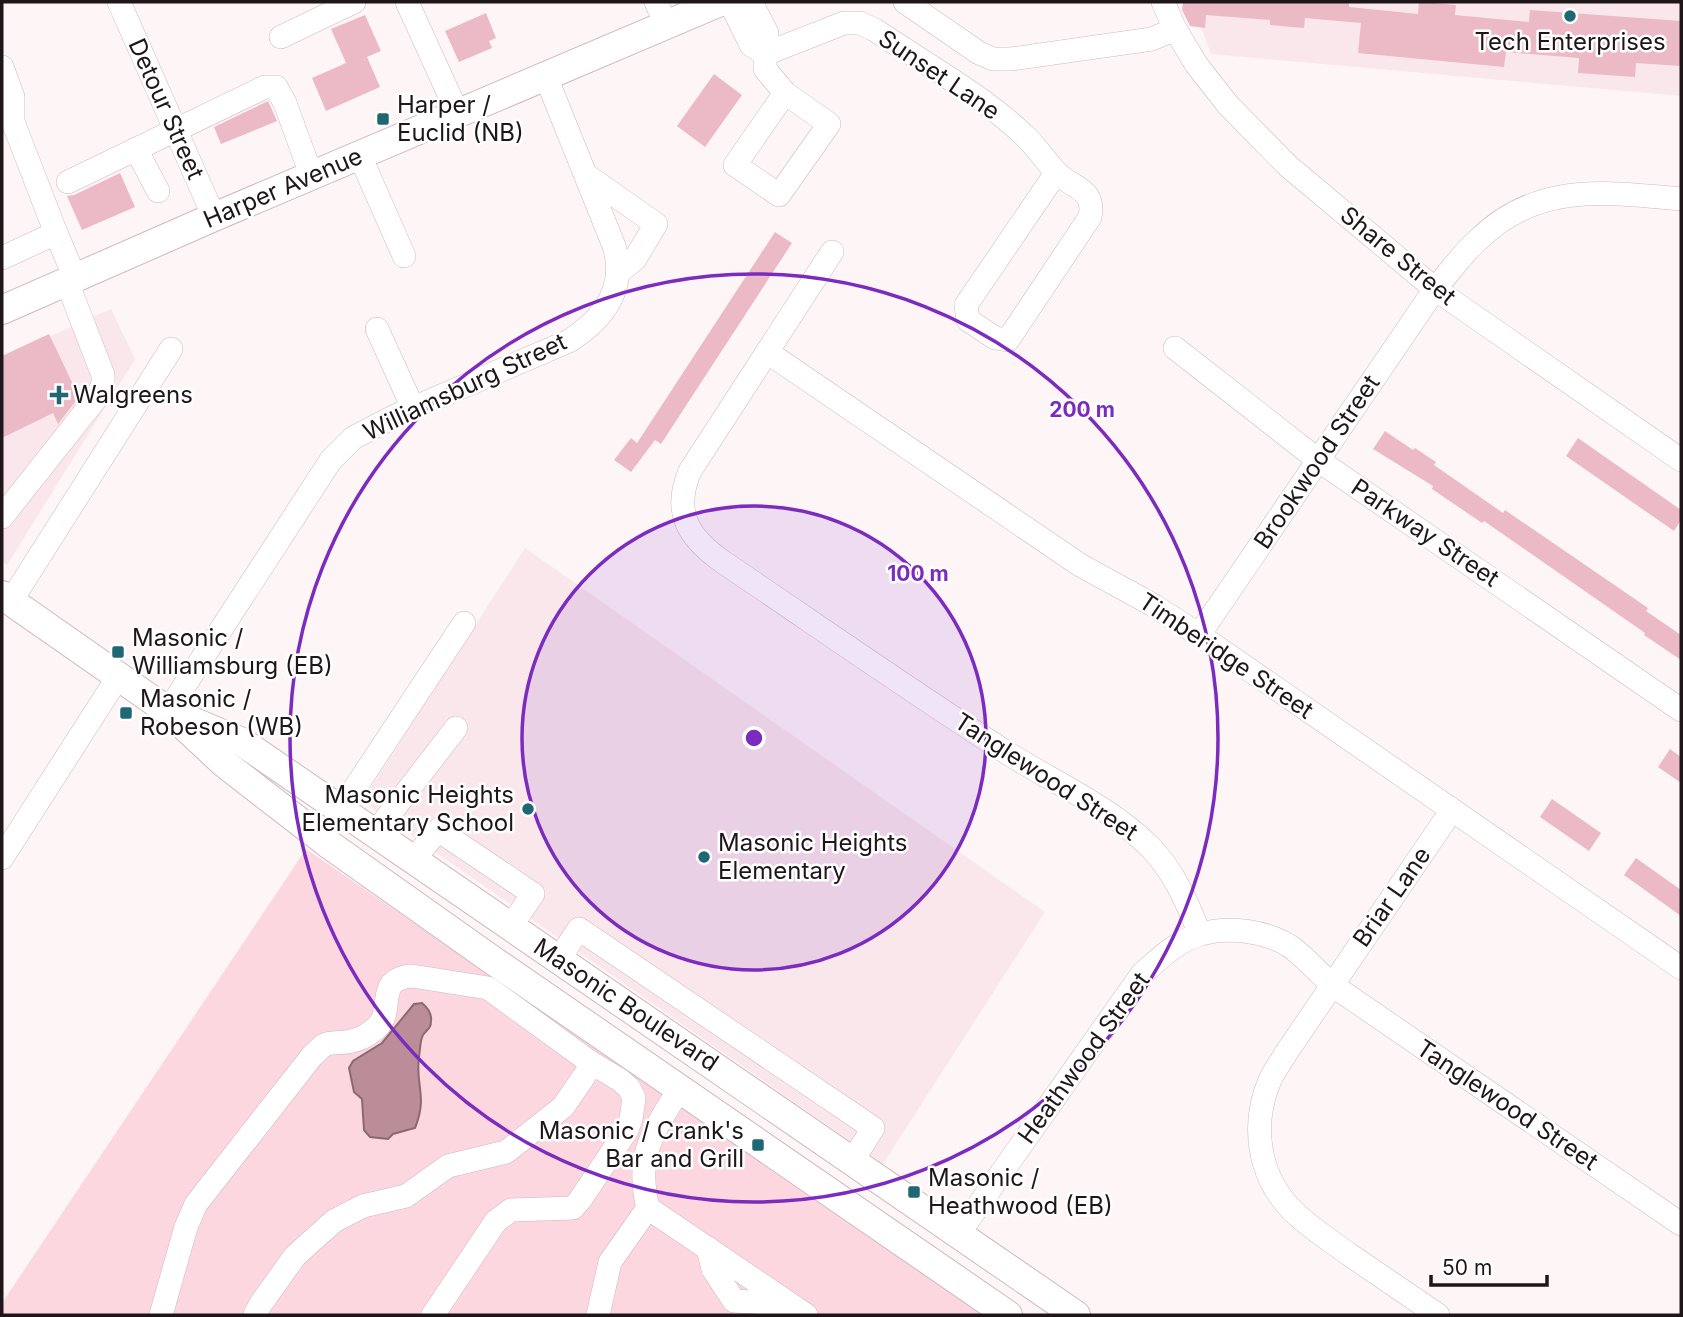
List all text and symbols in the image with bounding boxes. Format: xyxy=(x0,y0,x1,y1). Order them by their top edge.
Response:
marker: Tech Enterprises xyxy=(1562,8,1578,24)
street label: Sunset Lane xyxy=(873,23,1006,126)
place label: Tech Enterprises xyxy=(1474,27,1666,56)
street label: Detour Street xyxy=(122,34,210,184)
place label: Harper / Euclid (NB) xyxy=(397,90,524,147)
marker: Harper / Euclid (NB) xyxy=(375,111,391,127)
street label: Harper Avenue xyxy=(199,141,366,234)
street label: Share Street xyxy=(1335,200,1462,311)
street label: Williamsburg Street xyxy=(359,327,571,446)
street label: Brookwood Street xyxy=(1248,369,1386,554)
place label: Walgreens xyxy=(73,380,193,409)
marker: Walgreens xyxy=(51,387,67,403)
text: 200 m xyxy=(1049,397,1115,422)
street label: Parkway Street xyxy=(1346,472,1505,593)
text: 100 m xyxy=(887,561,949,586)
street label: Timberidge Street xyxy=(1134,586,1319,725)
place label: Masonic / Williamsburg (EB) xyxy=(132,623,333,680)
marker: Masonic / Williamsburg (EB) xyxy=(110,644,126,660)
place label: Masonic / Robeson (WB) xyxy=(140,684,303,741)
marker: Masonic / Robeson (WB) xyxy=(118,705,134,721)
street label: Tanglewood Street xyxy=(949,707,1143,847)
centre of rings xyxy=(742,726,766,750)
place label: Masonic Heights Elementary School xyxy=(302,780,514,837)
marker: Masonic Heights Elementary School xyxy=(520,801,536,817)
place label: Masonic Heights Elementary xyxy=(718,828,908,885)
street label: Briar Lane xyxy=(1347,841,1437,952)
marker: Masonic Heights Elementary xyxy=(696,849,712,865)
street label: Masonic Boulevard xyxy=(528,932,724,1077)
street label: Heathwood Street xyxy=(1012,966,1156,1149)
street label: Tanglewood Street xyxy=(1411,1033,1604,1176)
place label: Masonic / Crank's Bar and Grill xyxy=(539,1116,744,1173)
marker: Masonic / Crank's Bar and Grill xyxy=(750,1137,766,1153)
place label: Masonic / Heathwood (EB) xyxy=(928,1163,1113,1220)
marker: Masonic / Heathwood (EB) xyxy=(906,1184,922,1200)
scale bar xyxy=(1431,1244,1546,1288)
text: 50 m xyxy=(1442,1255,1492,1280)

